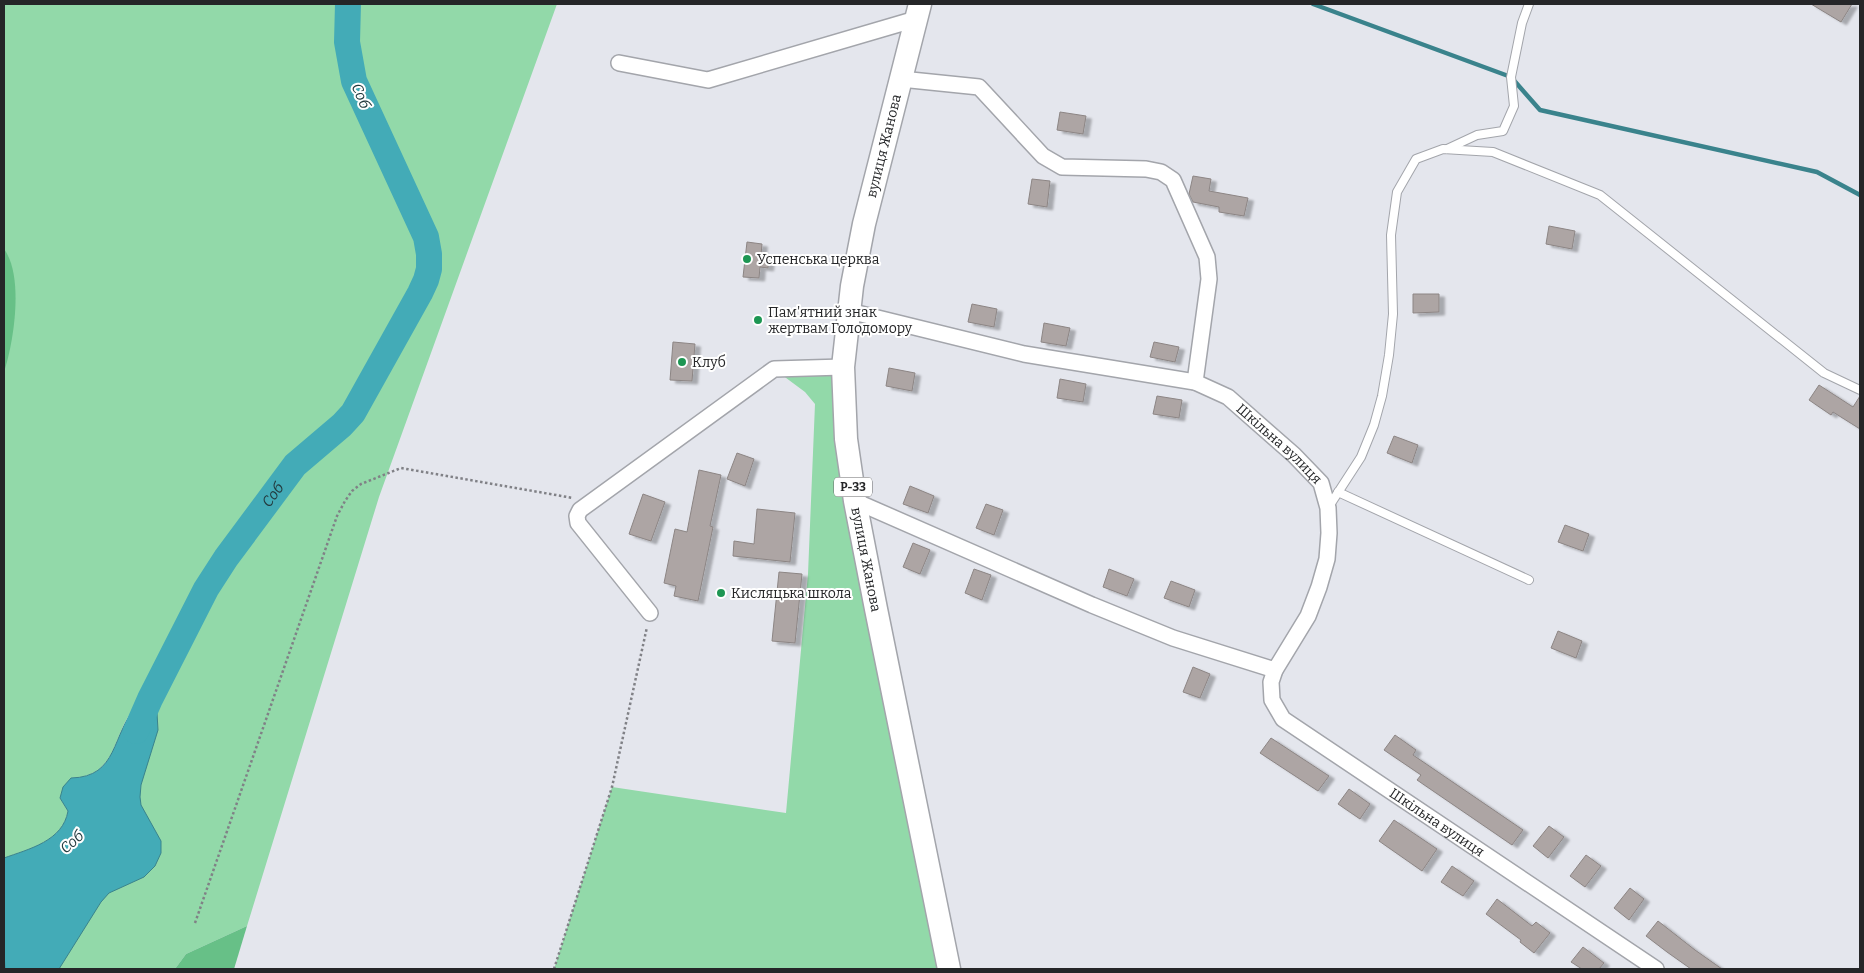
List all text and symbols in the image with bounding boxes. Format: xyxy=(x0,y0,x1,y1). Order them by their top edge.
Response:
water label: Соб xyxy=(348,81,375,112)
street label: вулиця Жанова xyxy=(863,92,905,200)
place label: Успенська церква xyxy=(757,251,880,268)
marker: Успенська церква xyxy=(741,253,753,265)
place label: Пам'ятний знак жертвам Голодомору xyxy=(768,304,913,337)
marker: Пам'ятний знак жертвам Голодомору xyxy=(752,314,764,326)
place label: Клуб xyxy=(692,354,726,371)
marker: Клуб xyxy=(676,356,688,368)
street label: Шкільна вулиця xyxy=(1233,400,1326,488)
water label: Соб xyxy=(258,478,289,511)
road number: Р-33 xyxy=(834,478,872,497)
street label: вулиця Жанова xyxy=(848,506,885,614)
place label: Кисляцька школа xyxy=(731,585,852,602)
marker: Кисляцька школа xyxy=(715,587,727,599)
street label: Шкільна вулиця xyxy=(1386,784,1488,860)
water label: Соб xyxy=(56,826,88,857)

